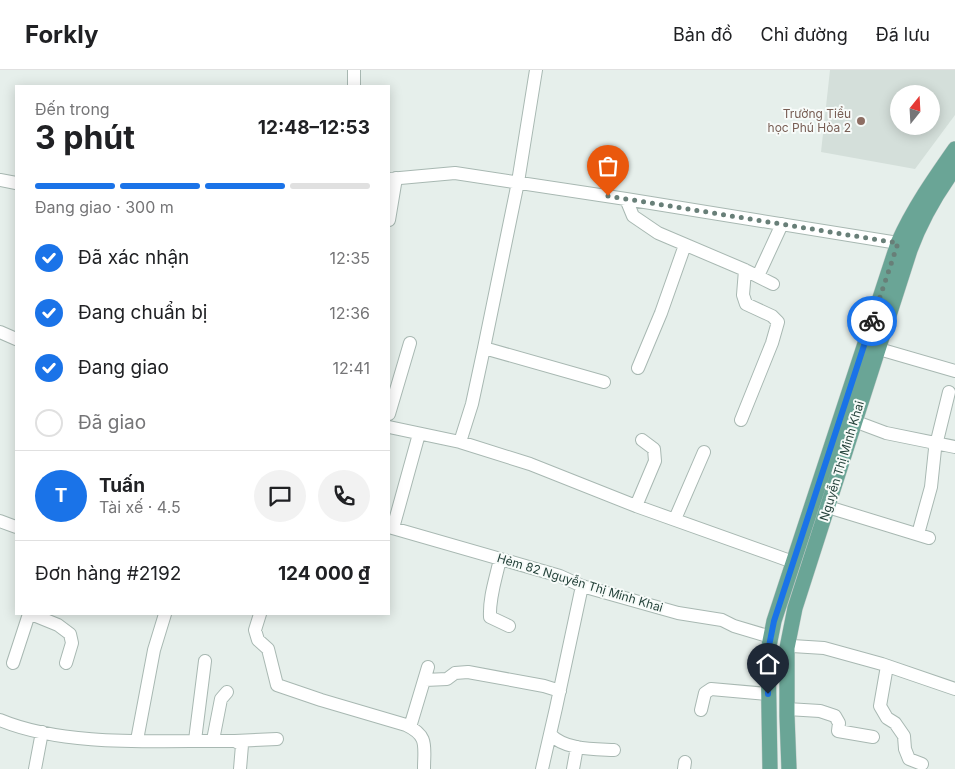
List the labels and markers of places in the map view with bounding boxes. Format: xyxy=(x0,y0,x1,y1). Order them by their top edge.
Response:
place label: Trường Tiểu học Phú Hòa 2 xyxy=(768,106,851,135)
marker: Trường Tiểu học Phú Hòa 2 xyxy=(855,115,867,127)
pin xyxy=(587,145,629,196)
pin xyxy=(747,643,789,694)

